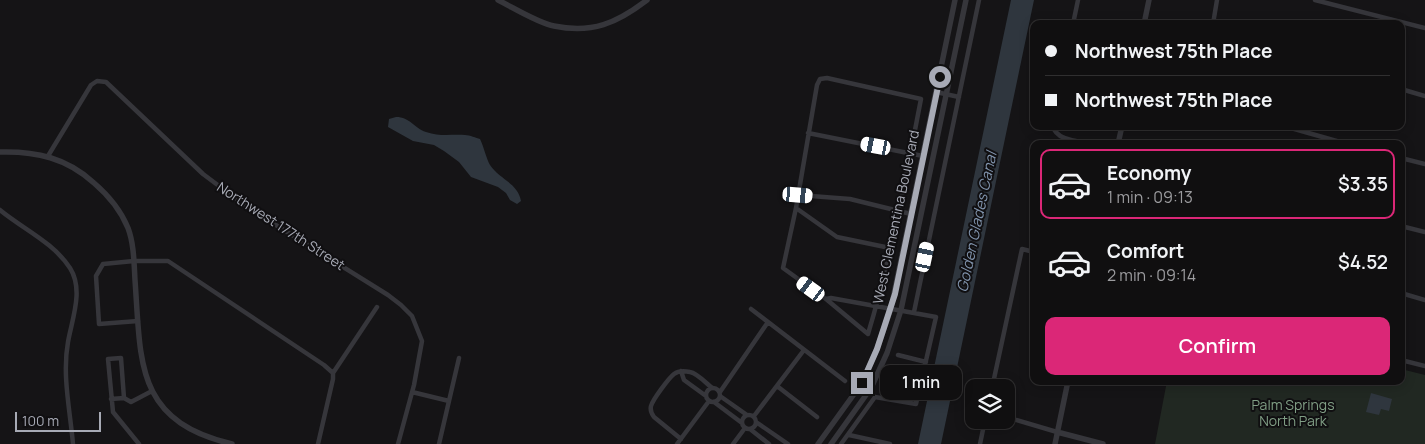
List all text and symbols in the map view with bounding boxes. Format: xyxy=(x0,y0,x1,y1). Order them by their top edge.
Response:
text: Northwest 75th Place xyxy=(1075,38,1272,64)
route start xyxy=(929,66,951,88)
text: Northwest 75th Place xyxy=(1075,87,1272,113)
street label: West Clementina Boulevard xyxy=(868,128,923,306)
car xyxy=(859,136,892,156)
water label: Golden Glades Canal xyxy=(951,147,1002,294)
text: Economy xyxy=(1107,160,1191,186)
icon: car xyxy=(1047,162,1092,207)
text: $3.35 xyxy=(1338,171,1388,197)
street label: Northwest 177th Street xyxy=(214,177,349,274)
car xyxy=(782,186,813,204)
text: 1 min · 09:13 xyxy=(1107,186,1193,208)
text: Comfort xyxy=(1107,238,1184,264)
icon: car xyxy=(1047,240,1092,285)
car xyxy=(914,241,935,273)
text: $4.52 xyxy=(1338,249,1388,275)
text: 2 min · 09:14 xyxy=(1107,264,1196,286)
car xyxy=(794,274,827,304)
button: Confirm xyxy=(1045,317,1390,375)
callout: 1 min xyxy=(880,366,962,400)
text: 1 min xyxy=(902,371,940,393)
route end xyxy=(851,372,873,394)
map controls xyxy=(965,379,1015,429)
button: layers xyxy=(965,379,1015,429)
park label: Palm Springs North Park xyxy=(1251,395,1335,430)
scale bar xyxy=(15,409,101,432)
text: 100 m xyxy=(22,411,59,430)

